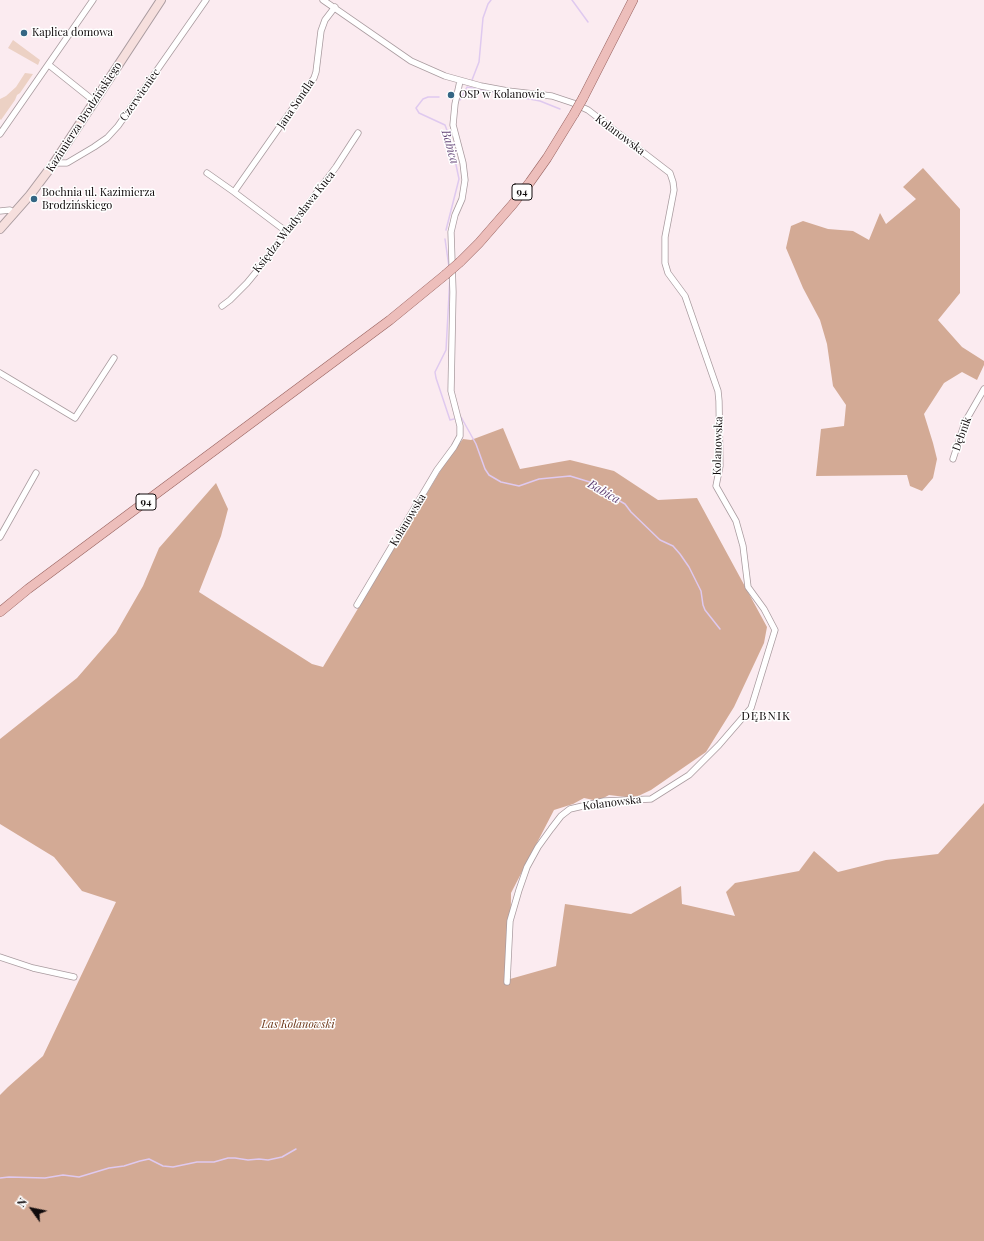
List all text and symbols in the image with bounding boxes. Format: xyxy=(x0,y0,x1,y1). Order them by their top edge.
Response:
place label: Kaplica domowa xyxy=(32,26,113,40)
marker: Kaplica domowa xyxy=(19,28,29,38)
street label: Kazimierza Brodzińskiego xyxy=(43,60,125,174)
street label: Czerwieniec xyxy=(117,66,163,124)
street label: Jana Sondla xyxy=(275,77,317,131)
place label: OSP w Kolanowie xyxy=(459,88,545,102)
marker: OSP w Kolanowie xyxy=(446,90,456,100)
street label: Kolanowska xyxy=(592,112,648,158)
water label: Babica xyxy=(438,128,462,166)
street label: Księdza Władysława Kuca xyxy=(250,168,338,276)
road number: 94 xyxy=(512,184,532,200)
place label: Bochnia ul. Kazimierza Brodzińskiego xyxy=(42,186,155,212)
marker: Bochnia ul. Kazimierza Brodzińskiego xyxy=(29,194,39,204)
street label: Dębnik xyxy=(950,415,974,453)
street label: Kolanowska xyxy=(710,416,726,476)
water label: Babica xyxy=(585,477,623,507)
street label: Kolanowska xyxy=(387,491,429,549)
road number: 94 xyxy=(136,494,156,510)
district label: DĘBNIK xyxy=(741,709,791,723)
street label: Kolanowska xyxy=(582,793,642,813)
park label: Las Kolanowski xyxy=(261,1018,335,1032)
north arrow xyxy=(12,1189,52,1229)
text: N xyxy=(13,1195,30,1210)

